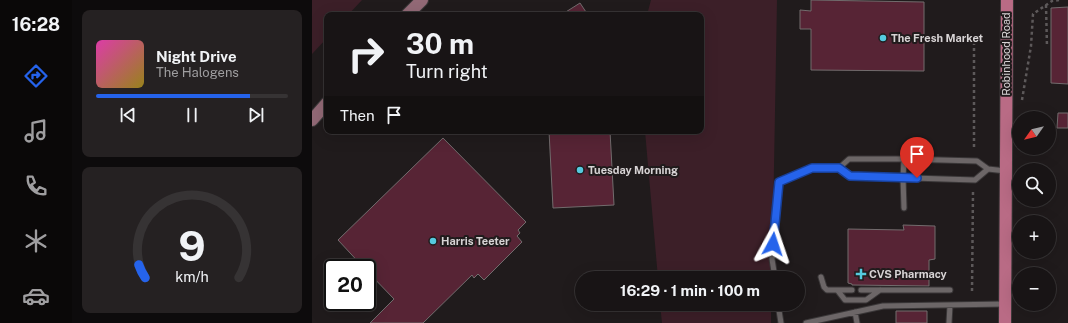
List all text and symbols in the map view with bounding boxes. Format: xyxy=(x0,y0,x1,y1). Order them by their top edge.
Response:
street label: Robinhood Road xyxy=(1000,12,1012,96)
text: 16:28 xyxy=(12,14,60,35)
text: 30 m xyxy=(406,27,474,60)
icon: right xyxy=(340,28,392,80)
place label: The Fresh Market xyxy=(891,32,984,44)
marker: The Fresh Market xyxy=(878,33,888,43)
text: Night Drive xyxy=(156,48,237,65)
text: Turn right xyxy=(406,61,488,82)
icon: directions xyxy=(22,62,50,90)
text: The Halogens xyxy=(156,65,239,80)
icon: previous xyxy=(117,104,139,126)
icon: pause xyxy=(181,104,203,126)
icon: next xyxy=(245,104,267,126)
icon: arrive xyxy=(383,104,405,126)
text: Then xyxy=(340,107,375,124)
north arrow xyxy=(1012,111,1056,155)
map controls xyxy=(1012,111,1056,311)
icon: music xyxy=(22,117,50,145)
pin xyxy=(900,137,934,178)
icon: arrive xyxy=(906,143,928,165)
button: search xyxy=(1012,163,1056,207)
place label: Tuesday Morning xyxy=(588,164,678,176)
marker: Tuesday Morning xyxy=(575,165,585,175)
icon: phone xyxy=(22,172,50,200)
button: + xyxy=(1012,215,1056,259)
text: 9 xyxy=(178,221,206,270)
position arrow xyxy=(752,223,794,265)
icon: climate xyxy=(22,227,50,255)
place label: Harris Teeter xyxy=(441,235,510,247)
marker: Harris Teeter xyxy=(428,236,438,246)
speed limit sign: 20 xyxy=(324,259,376,311)
text: km/h xyxy=(175,267,209,284)
button: − xyxy=(1012,267,1056,311)
place label: CVS Pharmacy xyxy=(869,268,948,280)
marker: CVS Pharmacy xyxy=(856,269,866,279)
icon: car xyxy=(22,282,50,310)
text: 16:29 · 1 min · 100 m xyxy=(620,282,760,299)

